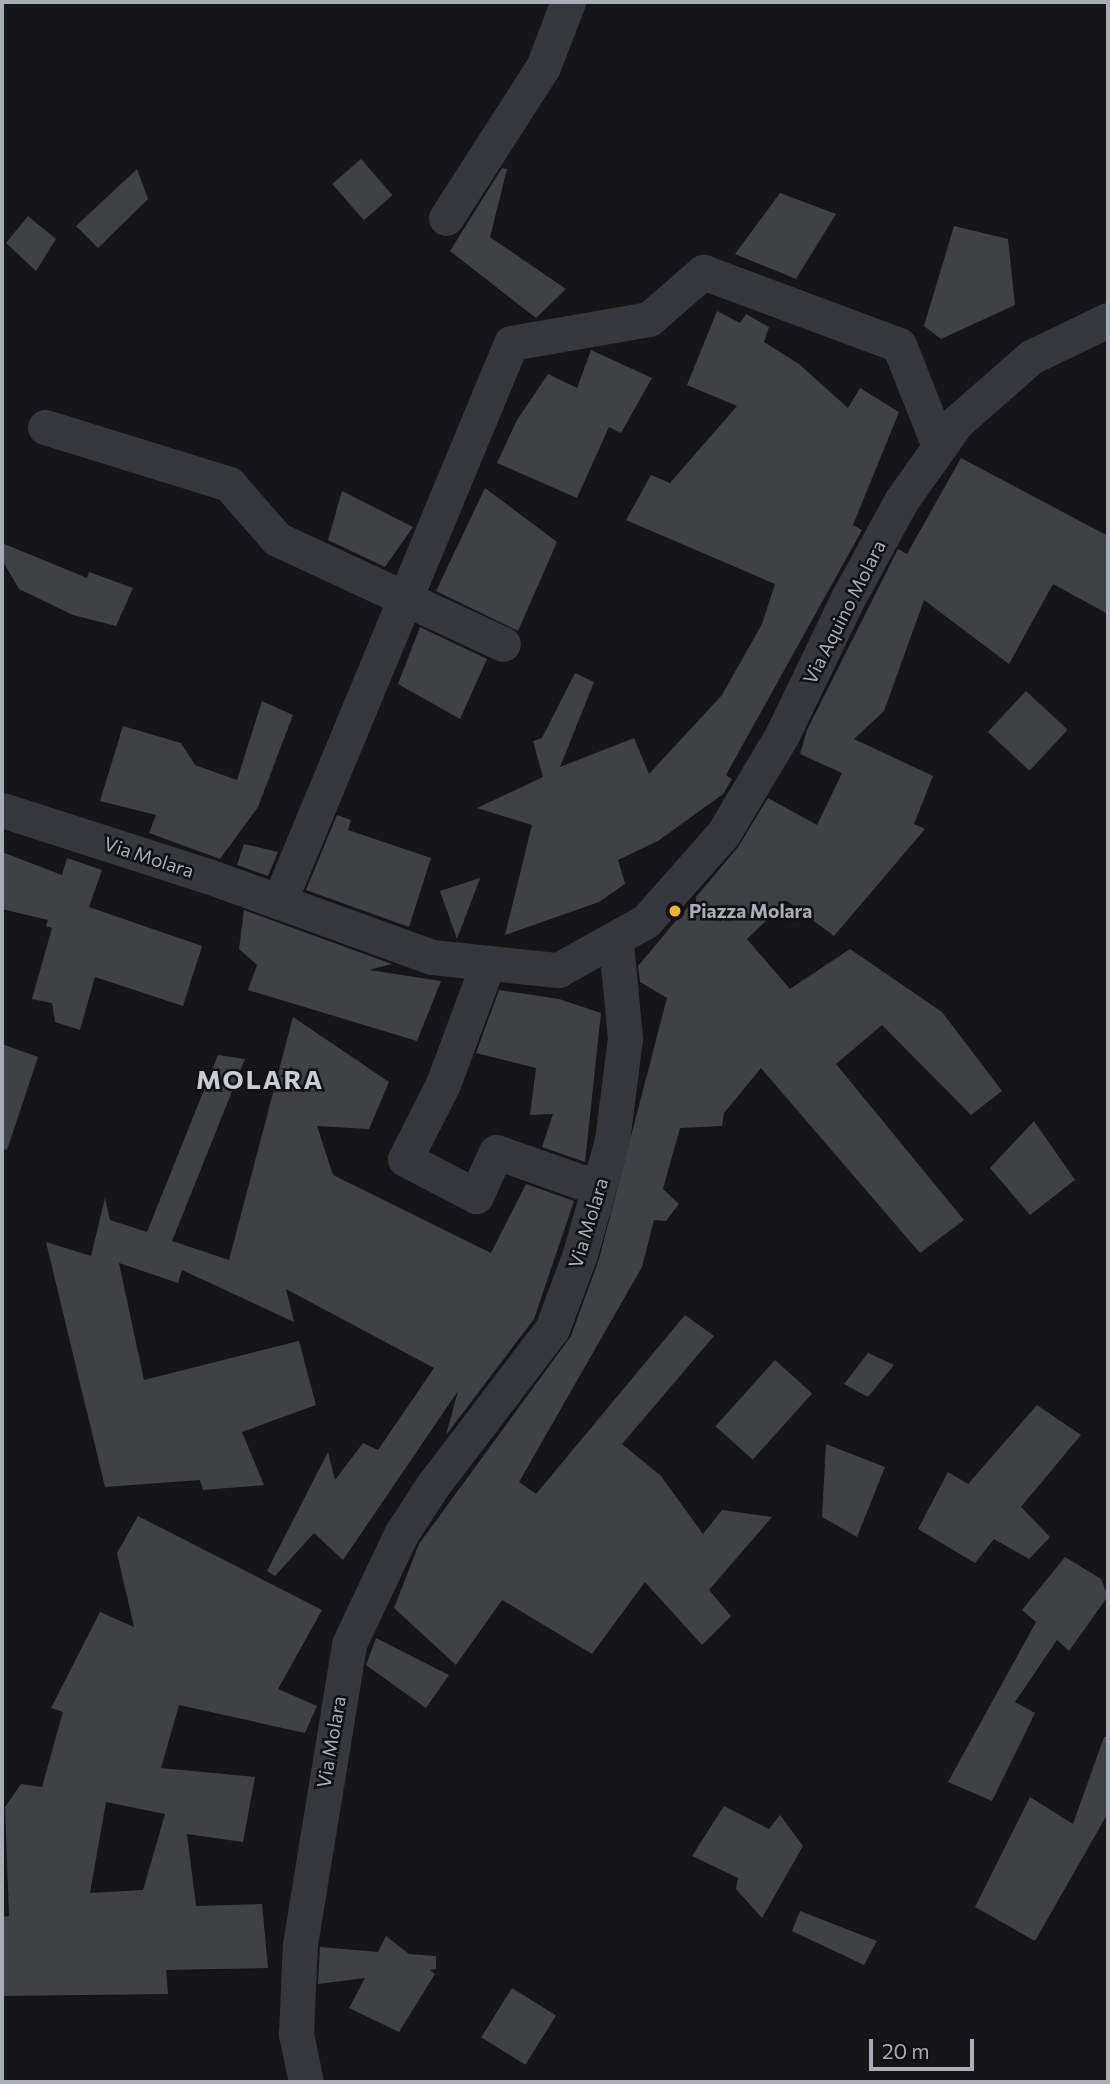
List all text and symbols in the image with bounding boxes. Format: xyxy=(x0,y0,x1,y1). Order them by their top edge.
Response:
street label: Via Aquino Molara xyxy=(798,536,890,688)
street label: Via Molara xyxy=(101,832,197,882)
place label: Piazza Molara xyxy=(689,900,812,922)
marker: Piazza Molara xyxy=(667,903,683,919)
district label: MOLARA xyxy=(197,1063,323,1095)
street label: Via Molara xyxy=(563,1175,613,1271)
street label: Via Molara xyxy=(312,1694,350,1790)
scale bar xyxy=(872,2024,977,2068)
text: 20 m xyxy=(882,2038,930,2063)

